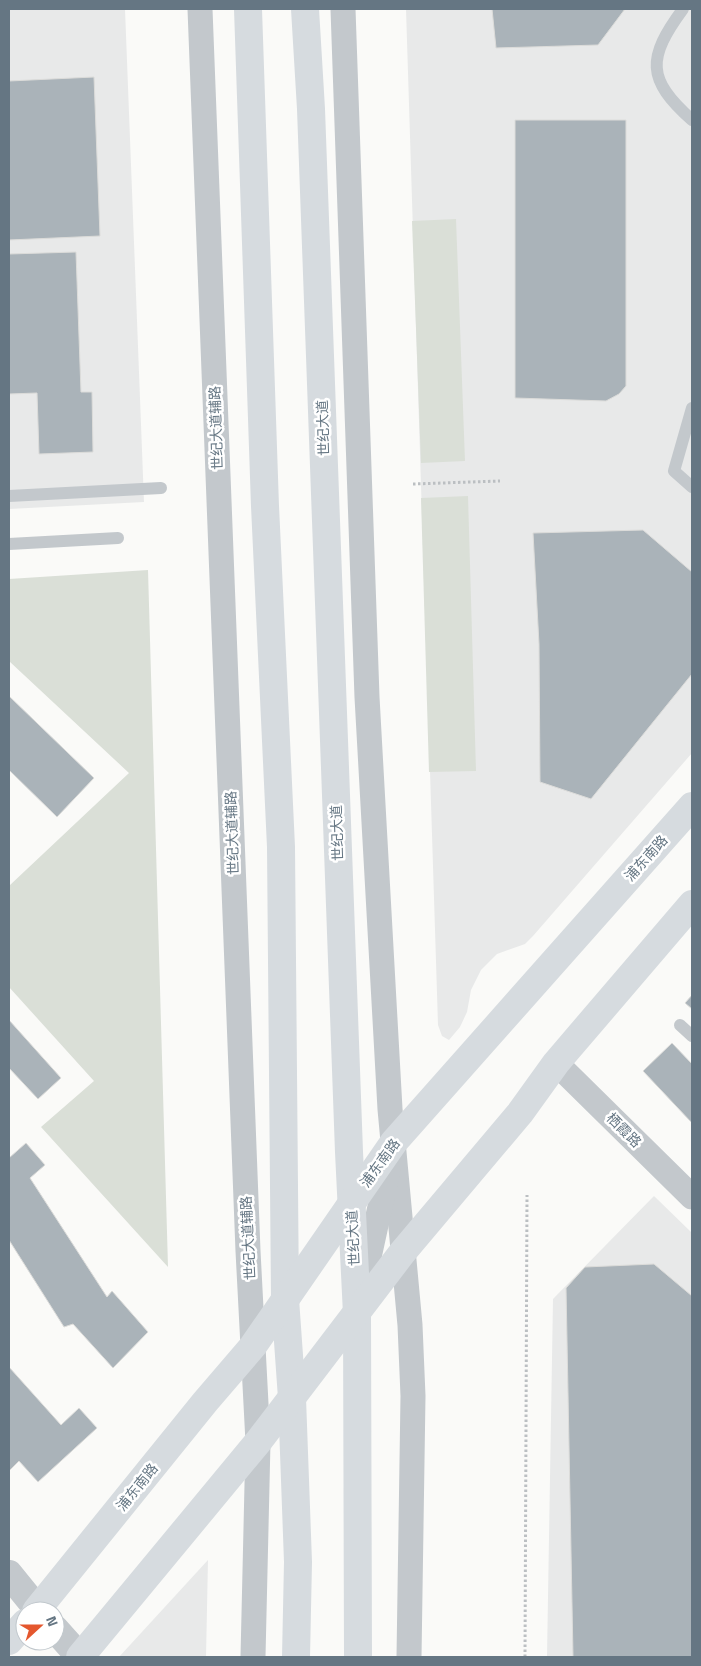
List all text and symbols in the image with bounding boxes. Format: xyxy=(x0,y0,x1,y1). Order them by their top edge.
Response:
street label: 世纪大道辅路 xyxy=(204,386,227,470)
street label: 世纪大道 xyxy=(311,400,334,456)
street label: 世纪大道辅路 xyxy=(220,791,243,875)
street label: 世纪大道 xyxy=(325,805,348,861)
street label: 浦东南路 xyxy=(619,830,672,885)
street label: 栖霞路 xyxy=(602,1107,647,1152)
street label: 浦东南路 xyxy=(355,1134,405,1192)
street label: 世纪大道辅路 xyxy=(235,1196,260,1281)
street label: 世纪大道 xyxy=(341,1210,364,1267)
street label: 浦东南路 xyxy=(111,1458,162,1515)
north arrow xyxy=(15,1601,65,1651)
text: N xyxy=(41,1613,64,1629)

